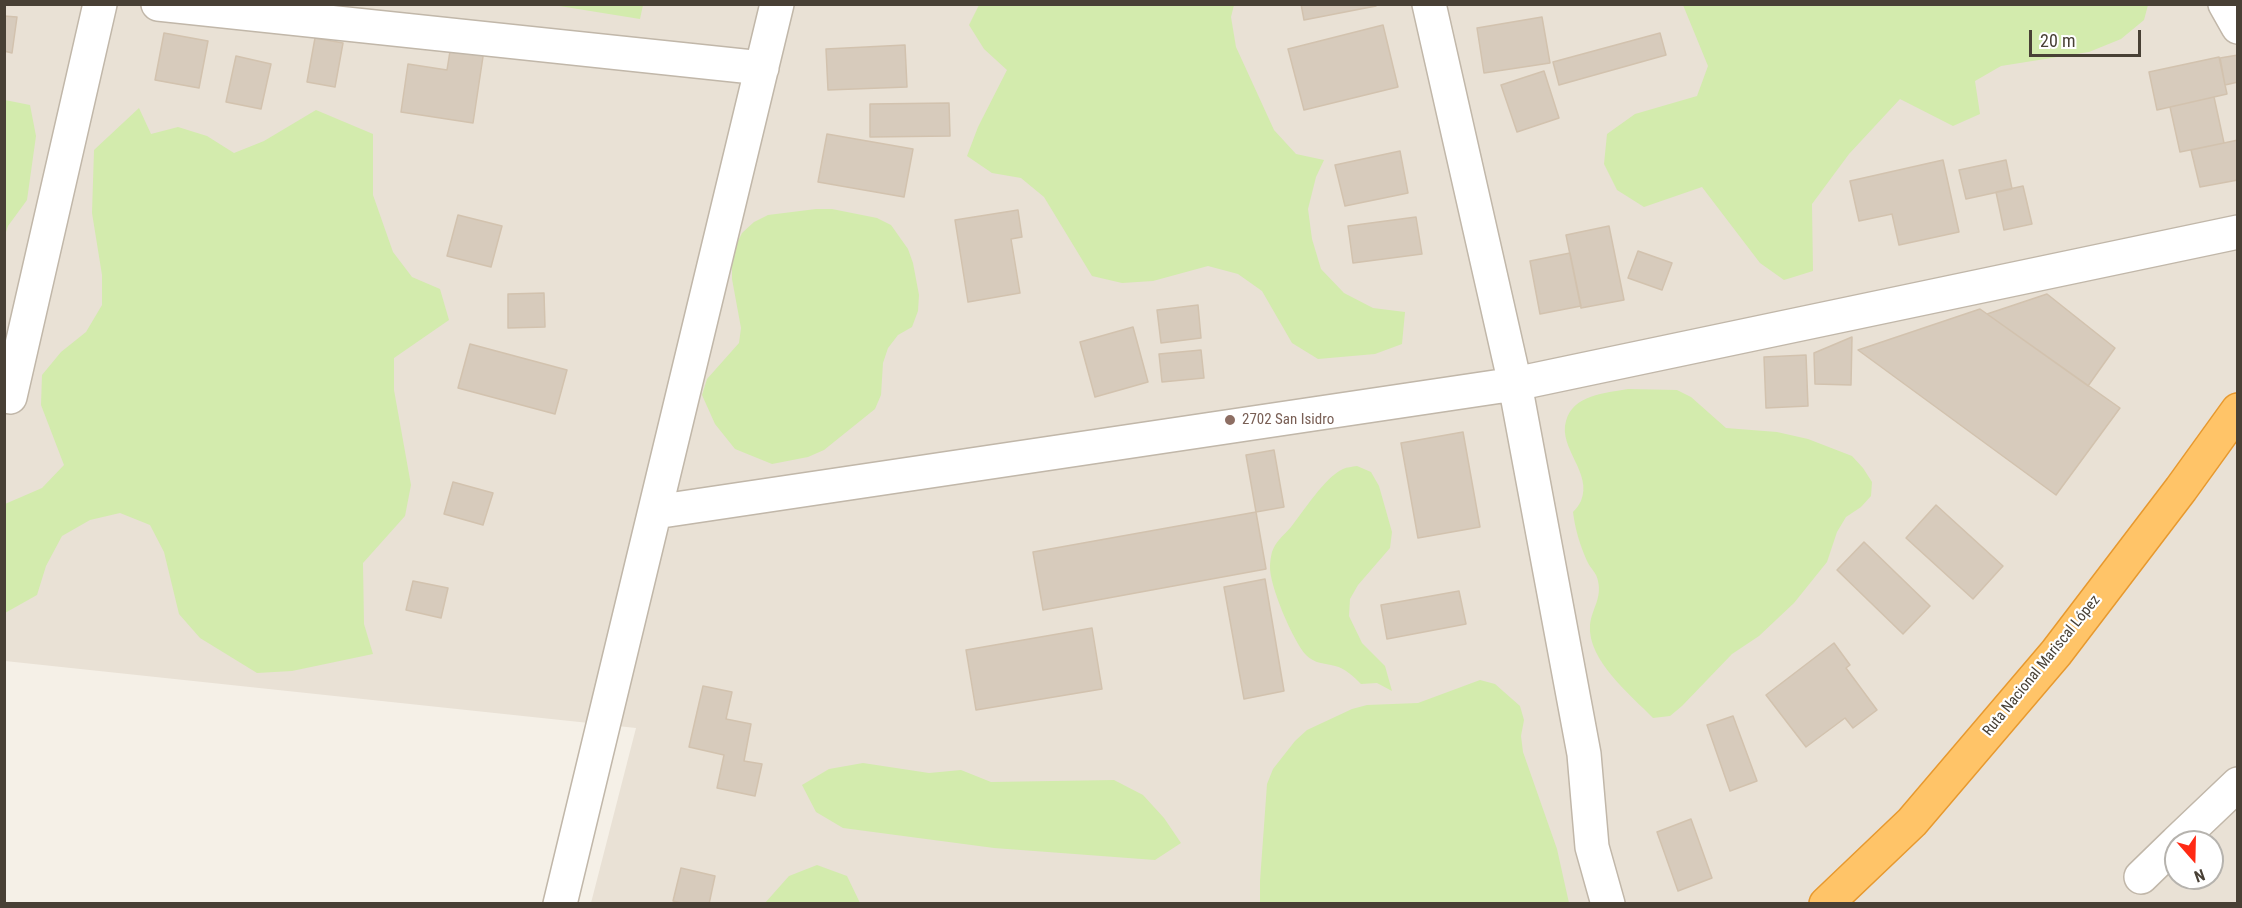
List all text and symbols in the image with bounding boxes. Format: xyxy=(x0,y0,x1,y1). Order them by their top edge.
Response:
scale bar xyxy=(2032,18,2144,56)
text: 20 m xyxy=(2040,30,2075,51)
place label: 2702 San Isidro xyxy=(1242,411,1334,429)
marker: 2702 San Isidro xyxy=(1223,413,1237,427)
street label: Ruta Nacional Mariscal López xyxy=(1980,592,2104,740)
north arrow xyxy=(2164,830,2224,890)
text: N xyxy=(2192,865,2208,886)

